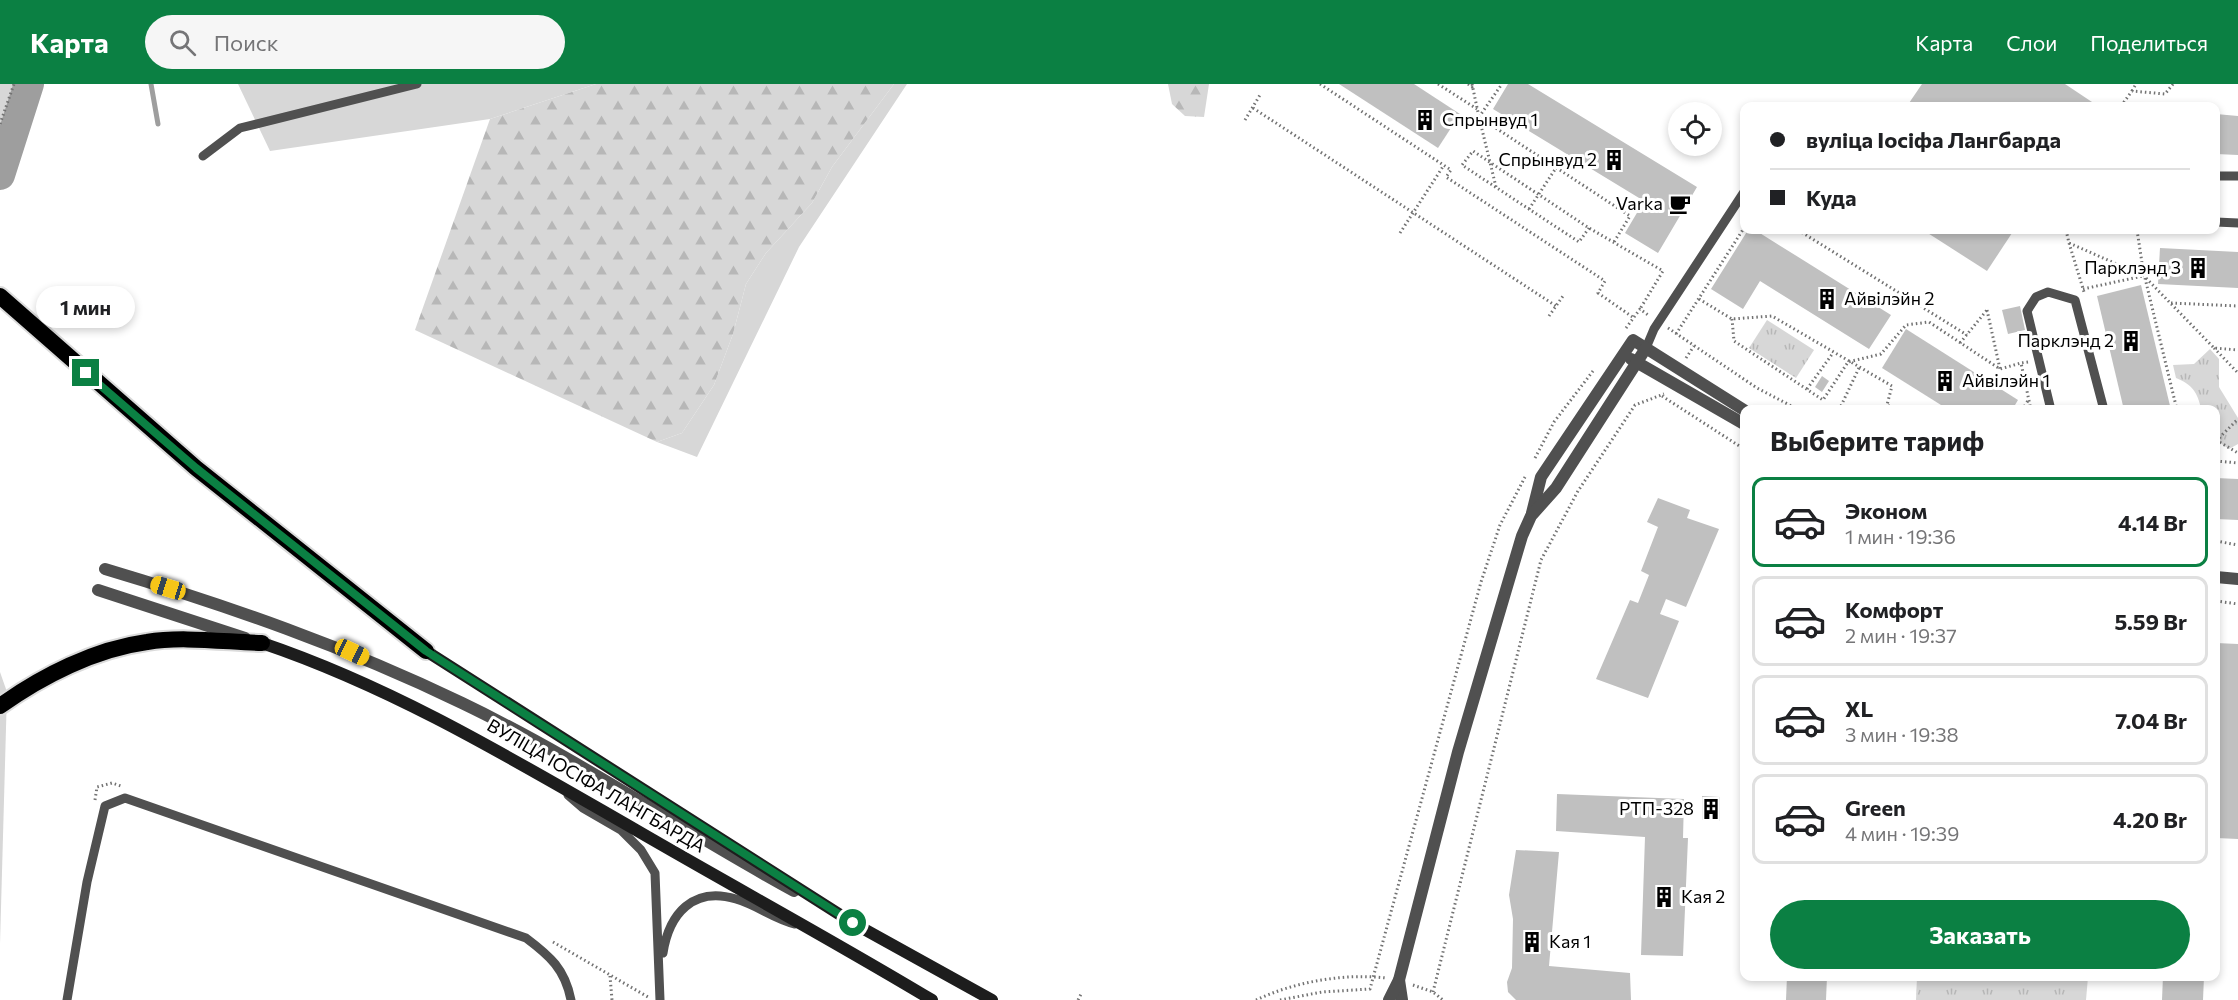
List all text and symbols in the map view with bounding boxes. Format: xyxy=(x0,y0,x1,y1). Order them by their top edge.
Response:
search box xyxy=(145,15,565,69)
text: Карта xyxy=(30,25,109,59)
icon: search xyxy=(166,26,199,59)
text: Поиск xyxy=(214,29,278,56)
text: Карта xyxy=(1915,30,1973,55)
text: Слои xyxy=(2006,30,2057,55)
text: Поделиться xyxy=(2090,30,2208,55)
map controls xyxy=(1668,102,1722,156)
button: locate xyxy=(1668,102,1722,156)
building icon: Спрынвуд 1 xyxy=(1413,108,1437,132)
place label: Спрынвуд 1 xyxy=(1442,108,1538,130)
text: вуліца Іосіфа Лангбарда xyxy=(1806,126,2061,153)
place label: Спрынвуд 2 xyxy=(1498,148,1597,170)
building icon: Спрынвуд 2 xyxy=(1602,148,1626,172)
text: Куда xyxy=(1806,184,1856,211)
place label: Varka xyxy=(1616,192,1663,214)
cafe icon: Varka xyxy=(1668,192,1692,216)
place label: Парклэнд 3 xyxy=(2084,256,2181,278)
building icon: Парклэнд 3 xyxy=(2186,256,2210,280)
callout: 1 мин xyxy=(36,286,136,328)
building icon: Айвілэйн 2 xyxy=(1815,287,1839,311)
place label: Айвілэйн 2 xyxy=(1844,287,1934,309)
text: 1 мин xyxy=(60,295,111,319)
place label: Парклэнд 2 xyxy=(2017,329,2114,351)
building icon: Парклэнд 2 xyxy=(2119,329,2143,353)
route end xyxy=(72,359,99,386)
building icon: Айвілэйн 1 xyxy=(1933,369,1957,393)
place label: Айвілэйн 1 xyxy=(1962,369,2050,391)
text: Выберите тариф xyxy=(1770,424,1984,457)
icon: car xyxy=(1773,495,1827,549)
text: Эконом xyxy=(1845,497,1927,524)
text: 4.14 Br xyxy=(2118,509,2187,536)
text: 1 мин · 19:36 xyxy=(1845,524,1956,548)
car xyxy=(148,574,188,602)
icon: car xyxy=(1773,594,1827,648)
text: Комфорт xyxy=(1845,596,1943,623)
text: 5.59 Br xyxy=(2114,608,2187,635)
text: 2 мин · 19:37 xyxy=(1845,623,1957,647)
car xyxy=(332,636,372,668)
icon: car xyxy=(1773,693,1827,747)
text: XL xyxy=(1845,695,1873,722)
text: 7.04 Br xyxy=(2115,707,2187,734)
street label: ВУЛІЦА ІОСІФА ЛАНГБАРДА xyxy=(484,714,709,857)
text: 3 мин · 19:38 xyxy=(1845,722,1959,746)
icon: car xyxy=(1773,792,1827,846)
text: Green xyxy=(1845,794,1906,821)
place label: РТП-328 xyxy=(1619,797,1694,819)
building icon: РТП-328 xyxy=(1699,797,1723,821)
text: 4.20 Br xyxy=(2113,806,2187,833)
text: 4 мин · 19:39 xyxy=(1845,821,1959,845)
building icon: Кая 2 xyxy=(1652,885,1676,909)
place label: Кая 2 xyxy=(1681,885,1725,907)
button: Заказать xyxy=(1770,900,2190,969)
route start xyxy=(839,909,866,936)
building icon: Кая 1 xyxy=(1520,930,1544,954)
place label: Кая 1 xyxy=(1549,930,1591,952)

